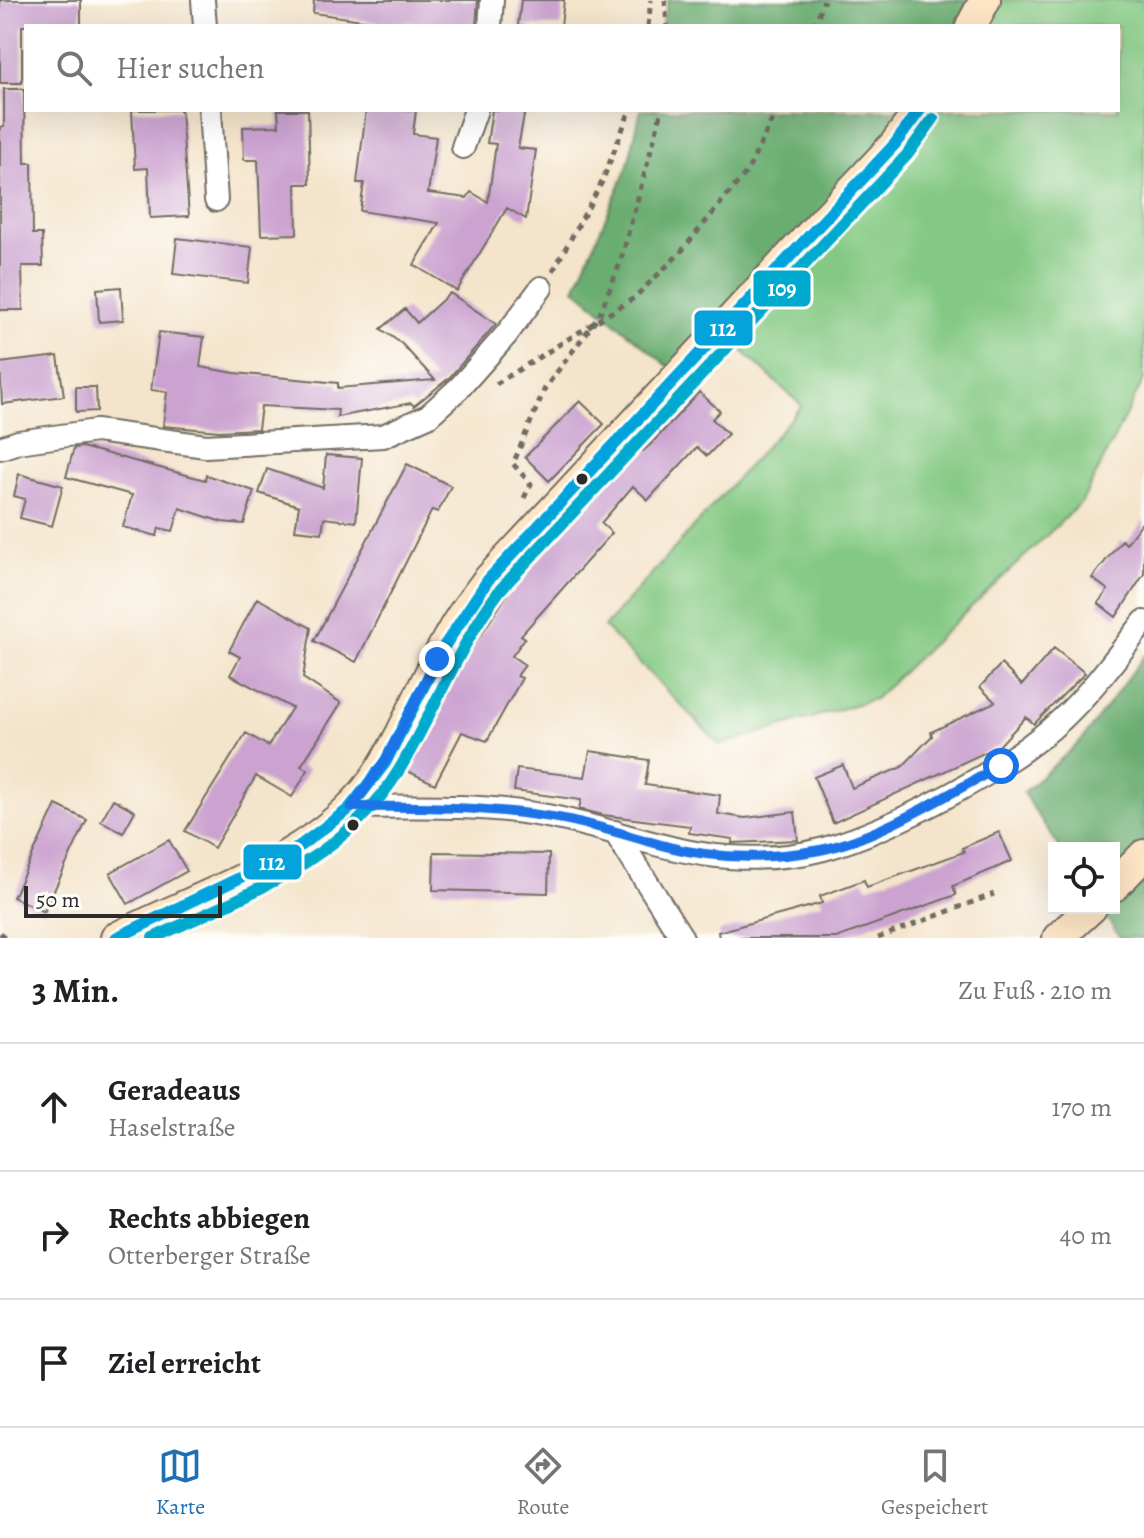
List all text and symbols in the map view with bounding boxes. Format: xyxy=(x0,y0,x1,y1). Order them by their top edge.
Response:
search box xyxy=(24,24,1120,112)
icon: search xyxy=(52,46,96,90)
text: Hier suchen xyxy=(116,48,265,88)
line badge: 109 xyxy=(752,269,812,308)
text: 109 xyxy=(767,274,797,304)
line badge: 112 xyxy=(693,309,754,347)
text: 112 xyxy=(710,314,737,344)
unlabelled marker xyxy=(574,471,590,487)
route end xyxy=(419,641,455,677)
route start xyxy=(983,748,1019,784)
unlabelled marker xyxy=(345,817,361,833)
map controls xyxy=(1048,842,1120,914)
button: locate xyxy=(1048,842,1120,914)
line badge: 112 xyxy=(242,843,303,881)
text: 112 xyxy=(259,848,286,878)
scale bar xyxy=(24,882,222,918)
text: 50 m xyxy=(36,885,80,915)
text: 3 Min. xyxy=(32,967,119,1014)
text: Zu Fuß · 210 m xyxy=(958,973,1112,1008)
text: Geradeaus xyxy=(108,1070,241,1110)
icon: ahead xyxy=(32,1085,76,1129)
text: 170 m xyxy=(1052,1090,1112,1125)
text: Haselstraße xyxy=(108,1110,236,1145)
text: Rechts abbiegen xyxy=(108,1198,310,1238)
icon: right xyxy=(32,1213,76,1257)
text: 40 m xyxy=(1060,1218,1112,1253)
text: Otterberger Straße xyxy=(108,1238,311,1273)
icon: arrive xyxy=(32,1341,76,1385)
text: Ziel erreicht xyxy=(108,1343,261,1383)
tab: Karte xyxy=(156,1444,205,1522)
tab: Route xyxy=(517,1444,569,1522)
tab: Gespeichert xyxy=(881,1444,988,1522)

